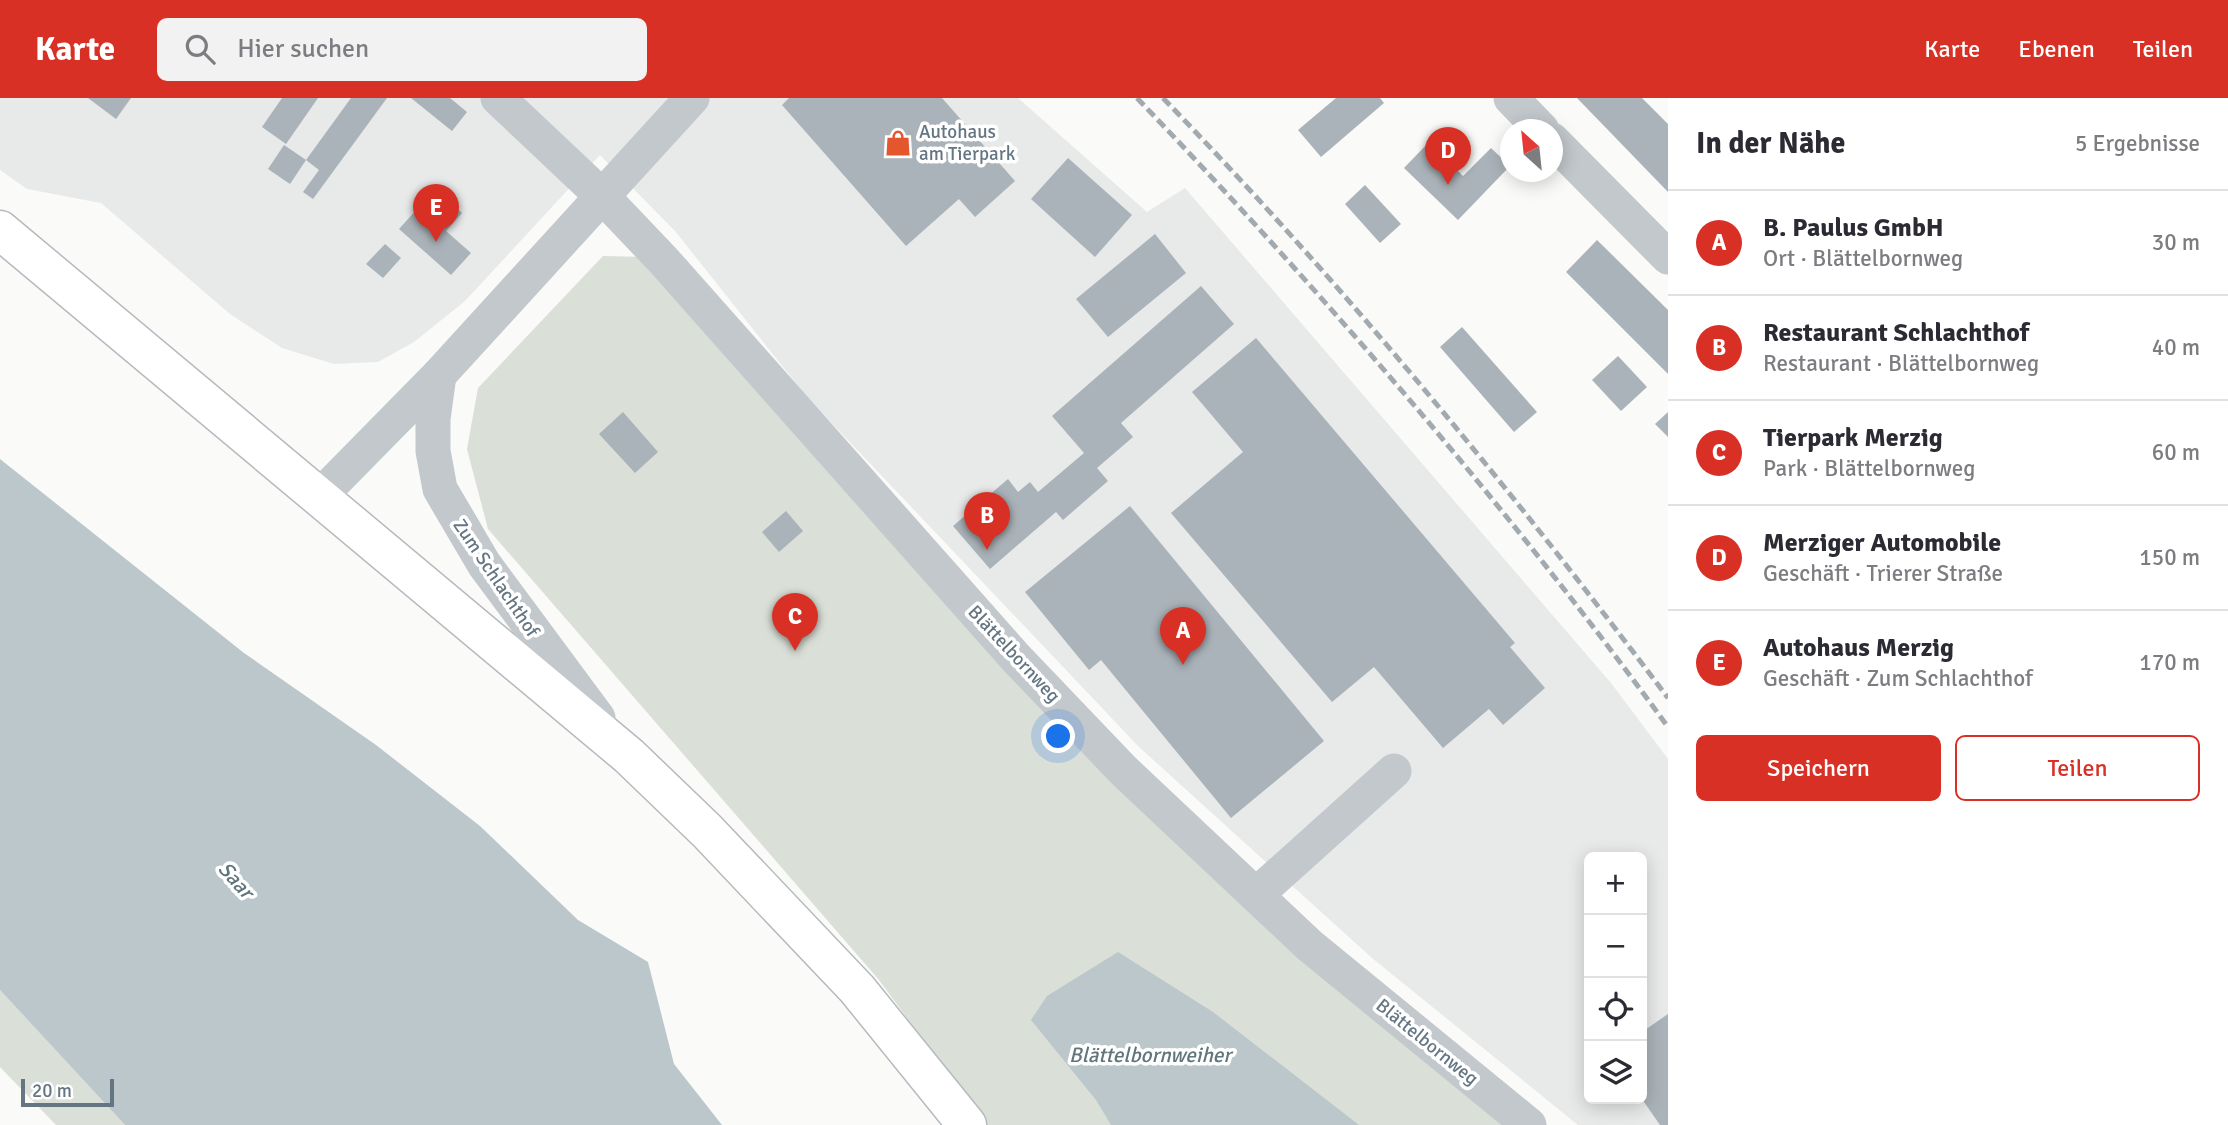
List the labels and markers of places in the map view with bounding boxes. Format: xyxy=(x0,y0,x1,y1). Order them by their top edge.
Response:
place label: Autohaus am Tierpark xyxy=(919,120,1016,166)
pin: D xyxy=(1425,127,1471,185)
shop icon: Autohaus am Tierpark xyxy=(883,128,913,158)
pin: E xyxy=(413,184,459,242)
pin: B xyxy=(964,492,1010,550)
pin: C xyxy=(772,593,818,651)
pin: A xyxy=(1160,607,1206,665)

